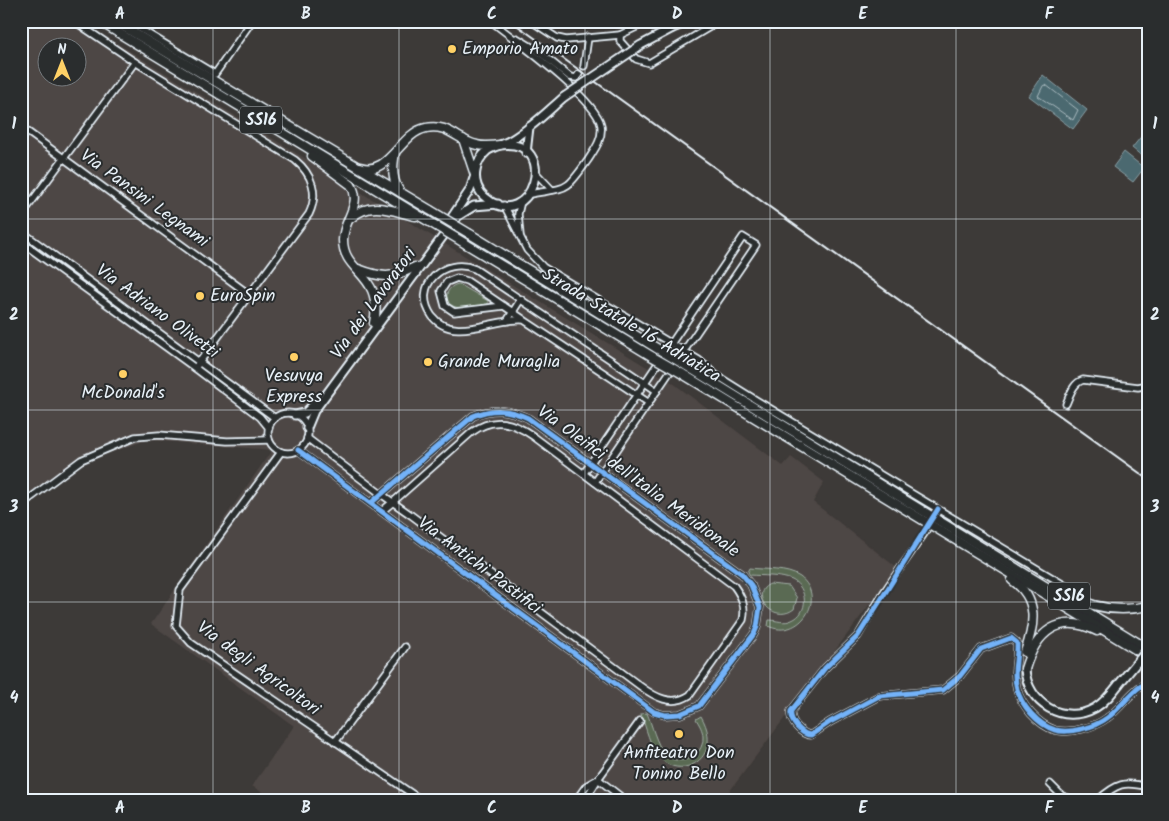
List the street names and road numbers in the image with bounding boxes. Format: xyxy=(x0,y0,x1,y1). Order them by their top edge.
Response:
road number: SS16 xyxy=(240,106,282,134)
street label: Via Pansini Legnami xyxy=(73,142,215,256)
street label: Via dei Lavoratori xyxy=(324,242,425,366)
street label: Via Adriano Olivetti xyxy=(89,257,225,367)
street label: Strada Statale 16 Adriatica xyxy=(536,261,726,391)
street label: Via Oleifici dell'Italia Meridionale xyxy=(530,398,746,566)
street label: Via Antichi Pastifici xyxy=(411,509,548,623)
road number: SS16 xyxy=(1048,582,1090,610)
street label: Via degli Agricoltori xyxy=(190,614,326,724)

